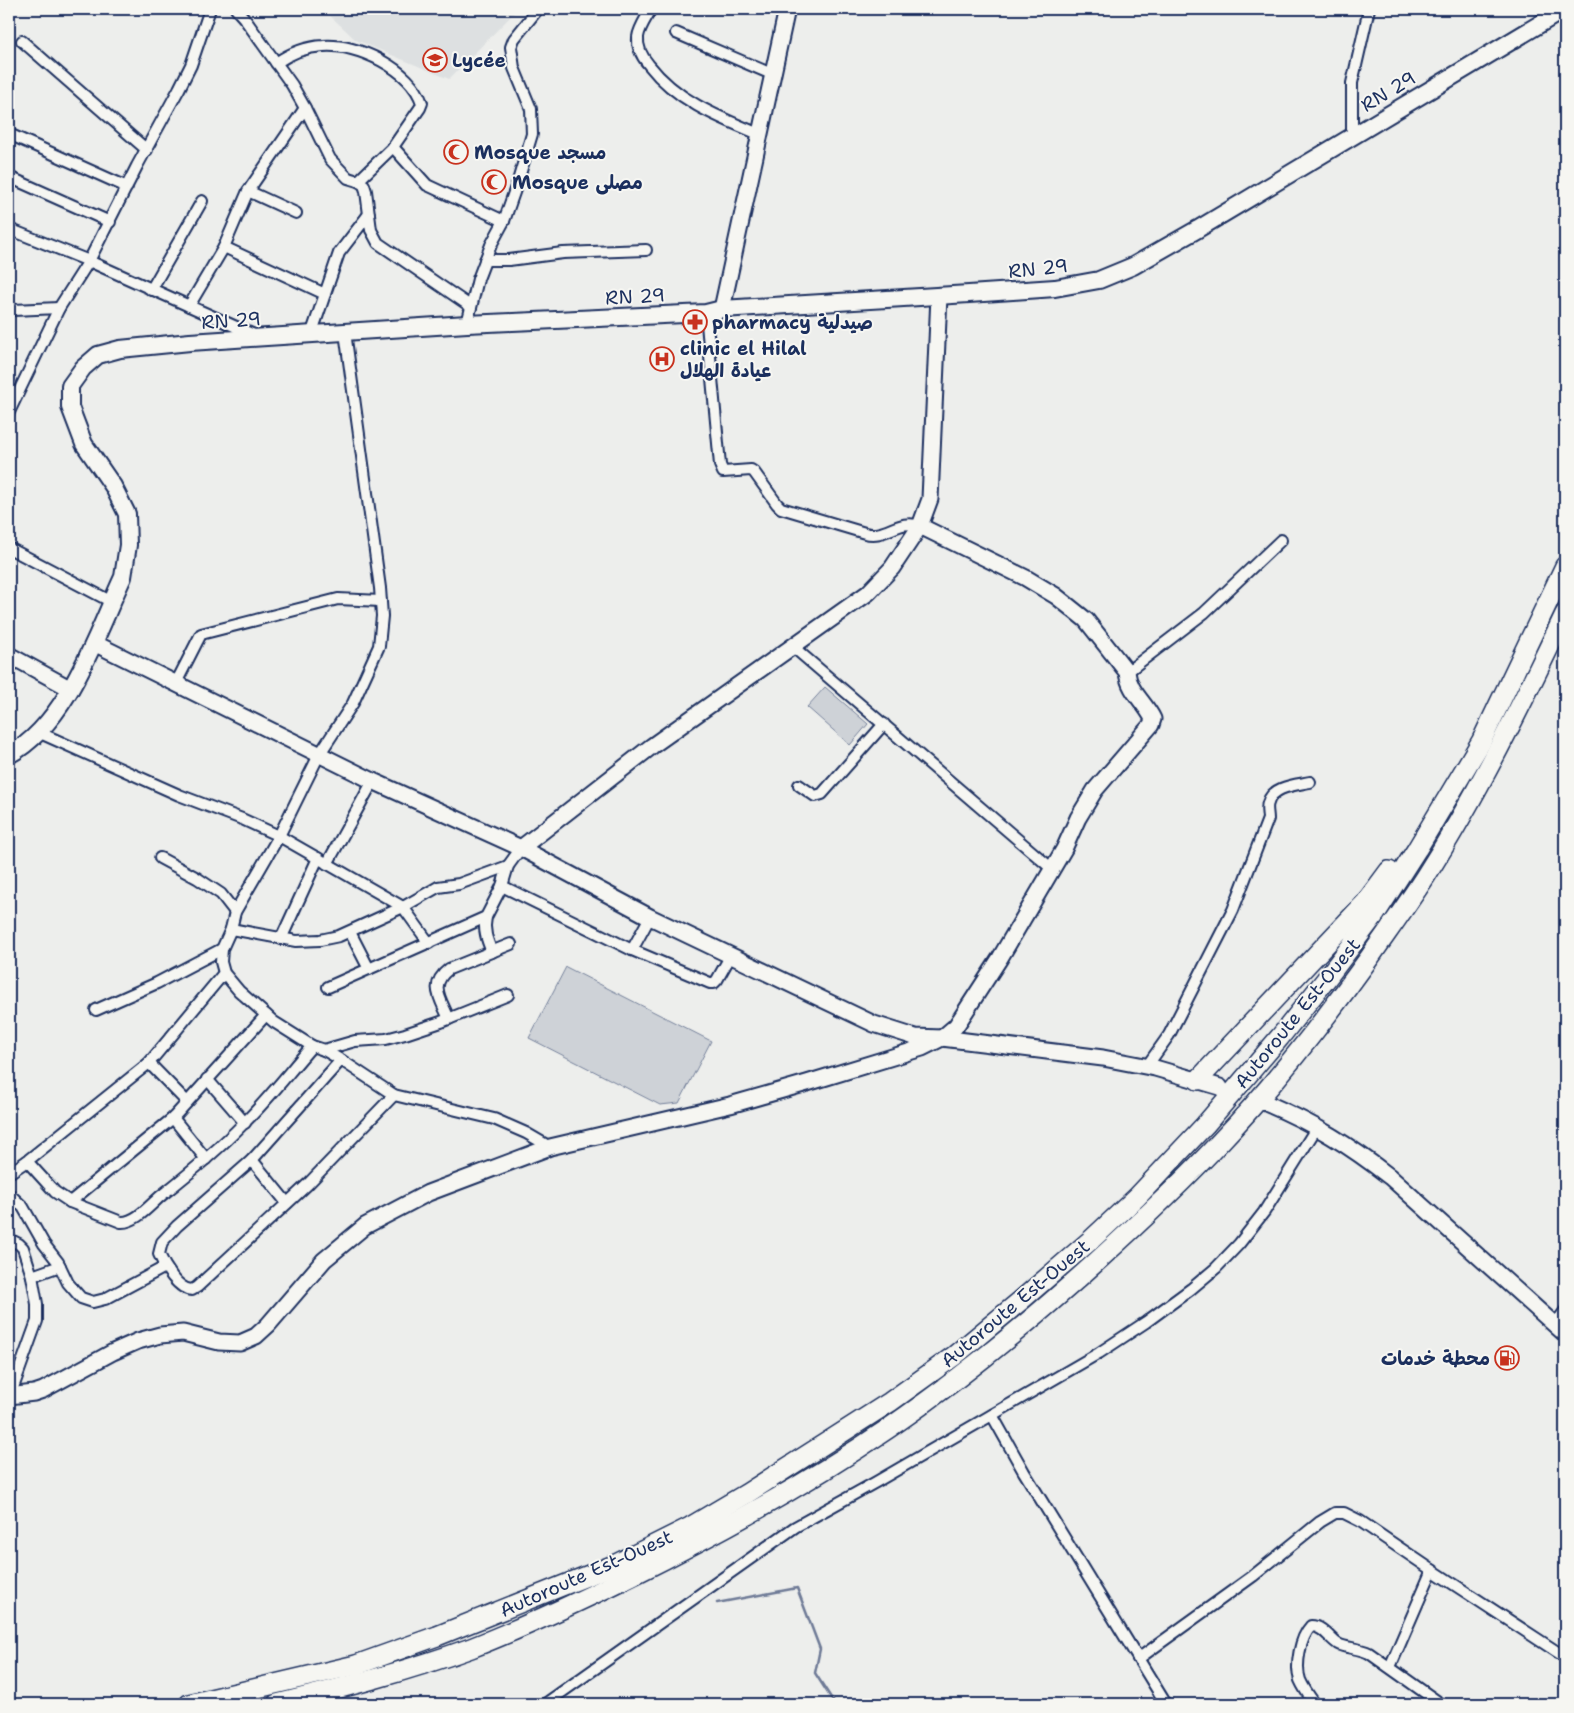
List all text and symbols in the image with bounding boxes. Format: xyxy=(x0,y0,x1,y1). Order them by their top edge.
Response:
school or university icon: Lycée xyxy=(422,47,448,73)
place label: Lycée xyxy=(452,48,506,73)
street label: RN 29 xyxy=(1356,65,1420,118)
mosque icon: Mosque مسجد xyxy=(443,139,469,165)
place label: Mosque مسجد xyxy=(474,140,606,165)
mosque icon: Mosque مصلى xyxy=(481,169,507,195)
place label: Mosque مصلى xyxy=(512,170,643,195)
street label: RN 29 xyxy=(1007,253,1069,284)
street label: RN 29 xyxy=(605,282,666,311)
street label: RN 29 xyxy=(200,306,262,335)
pharmacy icon: pharmacy صيدلية xyxy=(682,309,708,335)
place label: pharmacy صيدلية xyxy=(712,310,873,335)
place label: clinic el Hilal عيادة الهلال xyxy=(680,336,807,383)
hospital icon: clinic el Hilal عيادة الهلال xyxy=(649,346,675,372)
street label: Autoroute Est-Ouest xyxy=(1229,933,1366,1094)
street label: Autoroute Est-Ouest xyxy=(936,1234,1095,1373)
fuel station icon: محطة خدمات xyxy=(1494,1345,1520,1371)
place label: محطة خدمات xyxy=(1381,1346,1490,1371)
street label: Autoroute Est-Ouest xyxy=(496,1524,677,1623)

